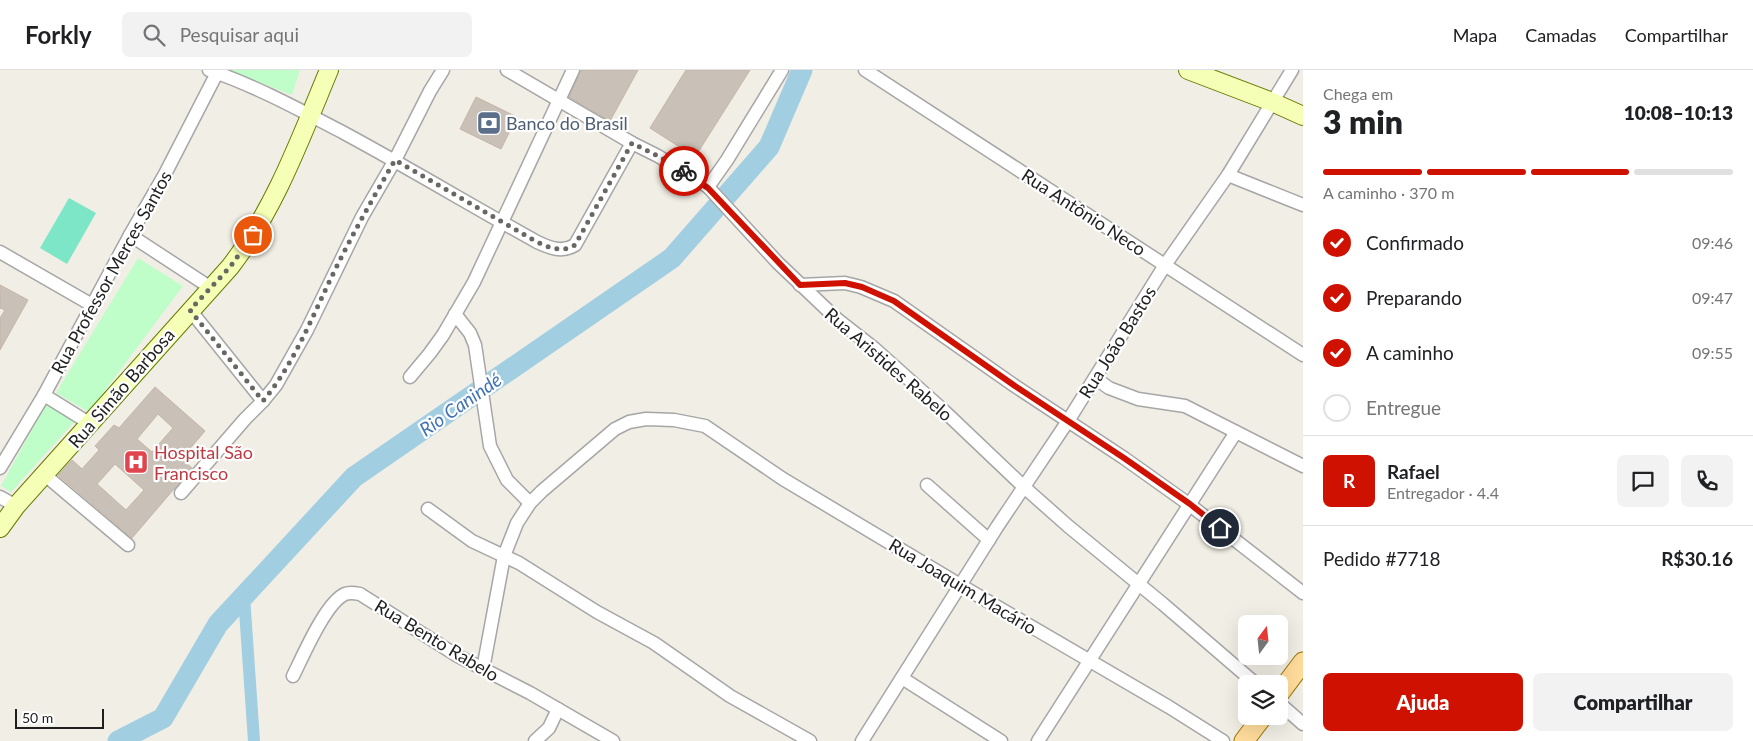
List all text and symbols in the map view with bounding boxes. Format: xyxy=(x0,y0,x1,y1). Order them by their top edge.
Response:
search box xyxy=(122,12,472,57)
text: Forkly xyxy=(25,20,92,49)
icon: search xyxy=(140,21,168,49)
text: Pesquisar aqui xyxy=(180,23,299,46)
text: Mapa xyxy=(1453,24,1497,46)
text: Camadas xyxy=(1525,24,1597,46)
text: Compartilhar xyxy=(1625,24,1728,46)
text: Chega em xyxy=(1323,84,1393,103)
text: 10:08–10:13 xyxy=(1624,101,1733,124)
text: 3 min xyxy=(1323,102,1403,141)
bank icon: Banco do Brasil xyxy=(476,110,502,136)
place label: Banco do Brasil xyxy=(506,112,628,134)
courier xyxy=(659,146,709,196)
icon: bike xyxy=(670,157,698,185)
street label: Rua Antônio Neco xyxy=(1018,164,1150,260)
street label: Rua Professor Merces Santos xyxy=(46,166,176,377)
text: A caminho · 370 m xyxy=(1323,183,1454,202)
pin xyxy=(232,214,274,256)
icon: bag xyxy=(239,221,267,249)
icon: check xyxy=(1323,229,1351,257)
text: Confirmado xyxy=(1366,231,1464,254)
text: 09:46 xyxy=(1692,233,1733,252)
street label: Rua João Bastos xyxy=(1074,282,1160,402)
icon: check xyxy=(1323,284,1351,312)
text: Preparando xyxy=(1366,286,1462,309)
text: 09:47 xyxy=(1692,288,1733,307)
street label: Rua Aristides Rabelo xyxy=(821,303,957,425)
street label: Rua Simão Barbosa xyxy=(63,324,179,452)
icon: check xyxy=(1323,339,1351,367)
text: A caminho xyxy=(1366,341,1454,364)
text: 09:55 xyxy=(1692,343,1733,362)
water label: Rio Canindé xyxy=(415,367,505,441)
text: Entregue xyxy=(1366,396,1441,419)
place label: Hospital São Francisco xyxy=(154,441,253,484)
hospital icon: Hospital São Francisco xyxy=(123,449,149,475)
button: chat xyxy=(1617,455,1669,507)
button: phone xyxy=(1681,455,1733,507)
text: Rafael xyxy=(1387,460,1440,483)
text: R xyxy=(1343,469,1355,492)
text: Entregador · 4.4 xyxy=(1387,483,1499,502)
pin xyxy=(1199,507,1241,549)
icon: home xyxy=(1206,514,1234,542)
street label: Rua Joaquim Macário xyxy=(885,533,1041,639)
text: Pedido #7718 xyxy=(1323,547,1441,570)
text: R$30.16 xyxy=(1661,547,1733,570)
street label: Rua Bento Rabelo xyxy=(371,594,503,686)
north arrow xyxy=(1238,615,1288,665)
map controls xyxy=(1238,615,1288,725)
button: Ajuda xyxy=(1323,673,1523,731)
button: Compartilhar xyxy=(1533,673,1733,731)
button: layers xyxy=(1238,675,1288,725)
scale bar xyxy=(15,706,104,729)
text: 50 m xyxy=(22,709,53,726)

